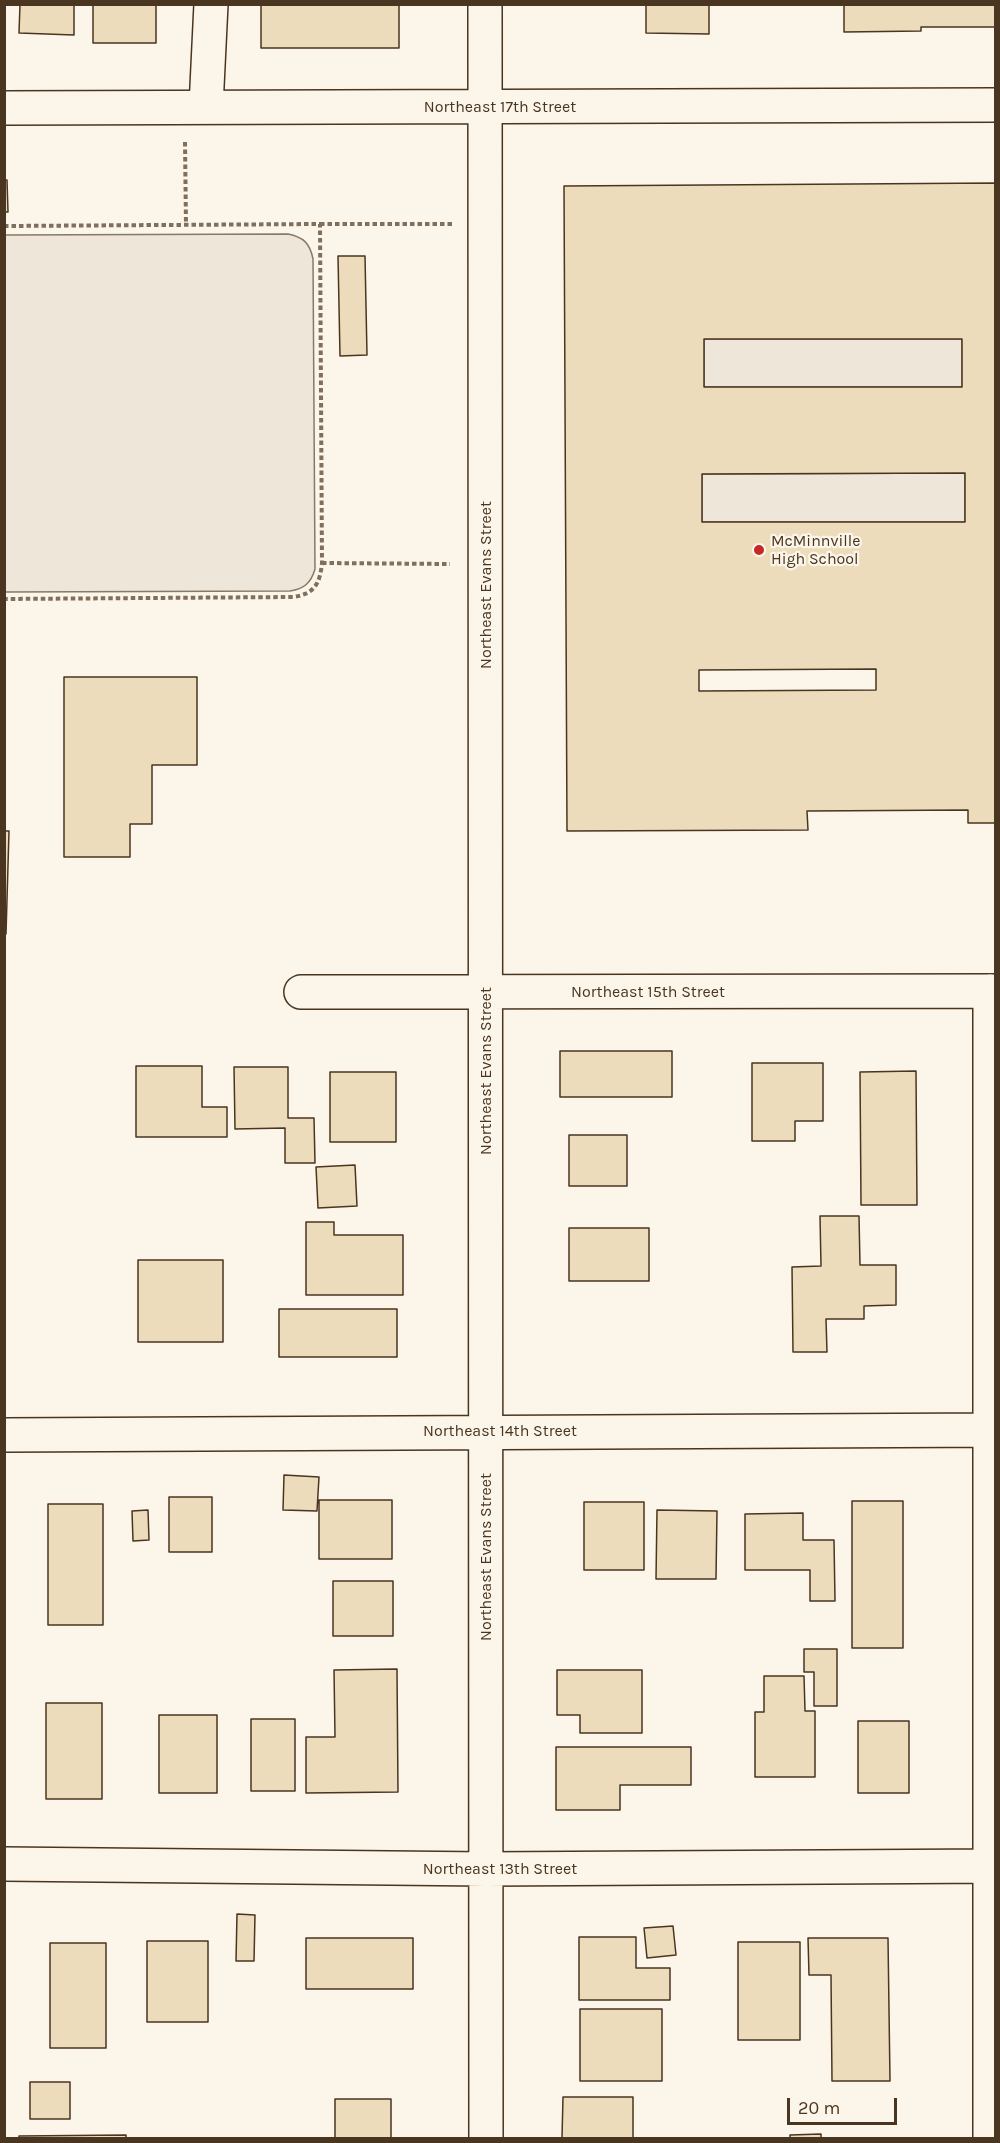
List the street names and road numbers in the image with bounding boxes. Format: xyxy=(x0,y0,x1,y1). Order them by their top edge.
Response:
street label: Northeast 17th Street xyxy=(424,97,576,117)
street label: Northeast Evans Street xyxy=(476,501,496,669)
street label: Northeast 15th Street xyxy=(571,982,725,1002)
street label: Northeast Evans Street xyxy=(476,987,496,1155)
street label: Northeast 14th Street xyxy=(423,1421,577,1441)
street label: Northeast Evans Street xyxy=(476,1473,496,1641)
street label: Northeast 13th Street xyxy=(423,1859,577,1879)

